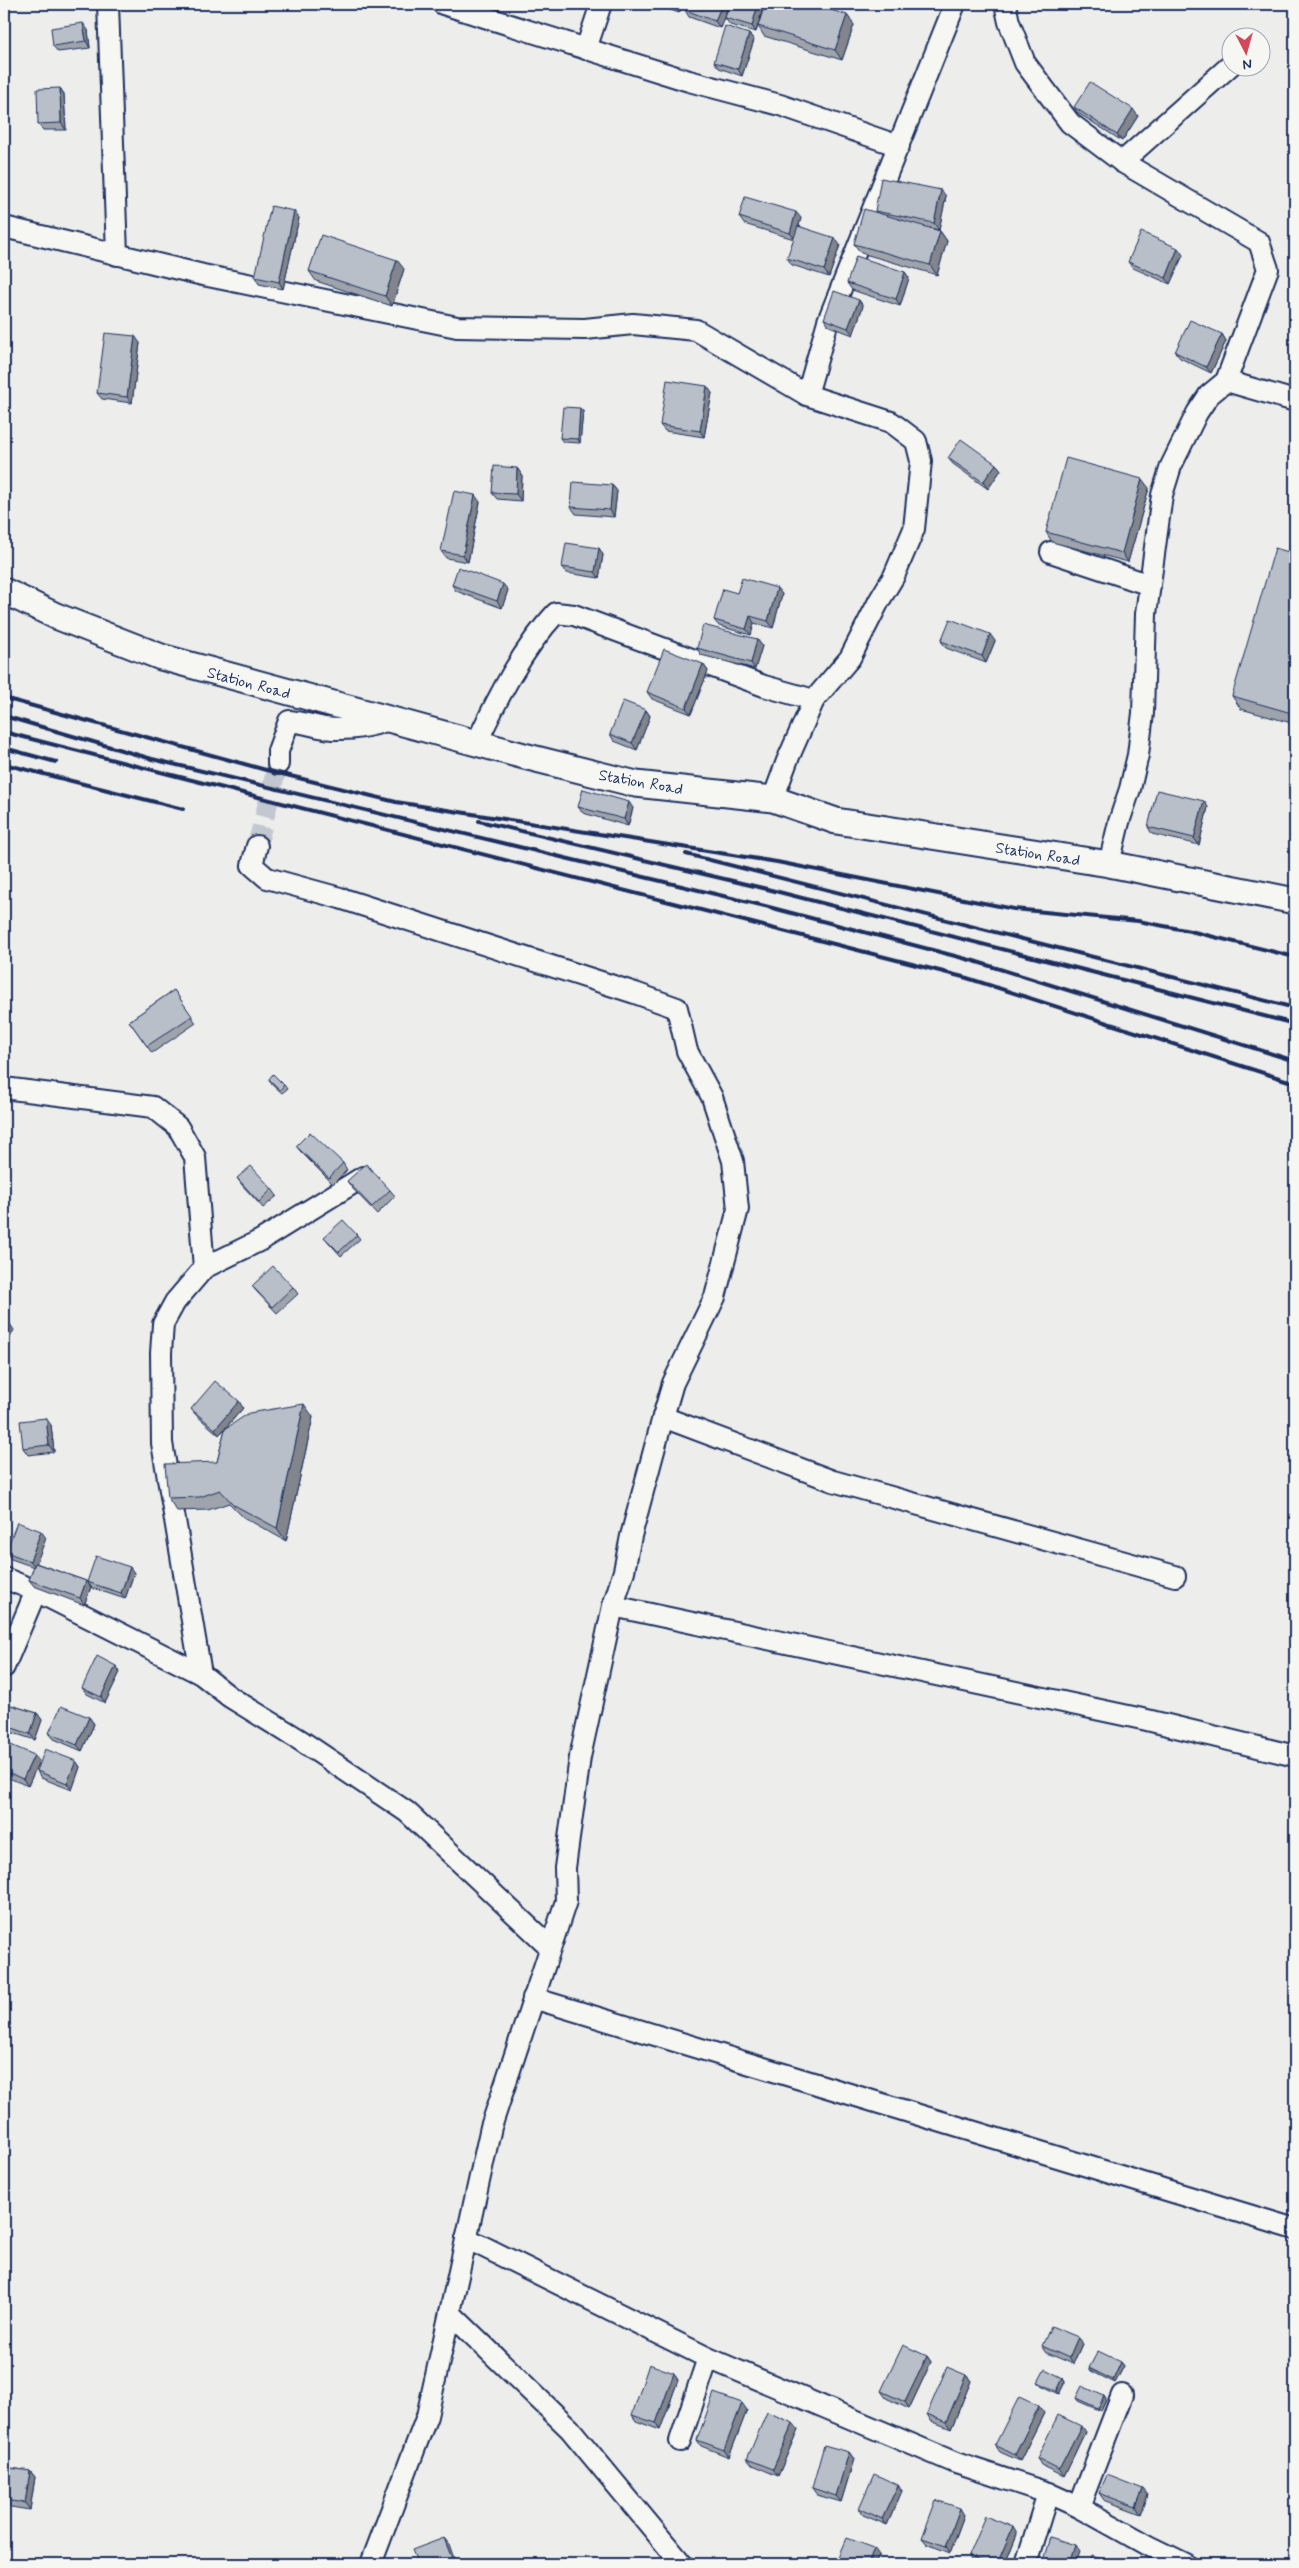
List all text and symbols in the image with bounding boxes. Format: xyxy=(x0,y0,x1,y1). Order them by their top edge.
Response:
north arrow xyxy=(1222,28,1272,78)
text: N xyxy=(1242,54,1253,73)
street label: Station Road xyxy=(205,662,293,705)
street label: Station Road xyxy=(597,765,685,800)
street label: Station Road xyxy=(994,837,1082,872)

